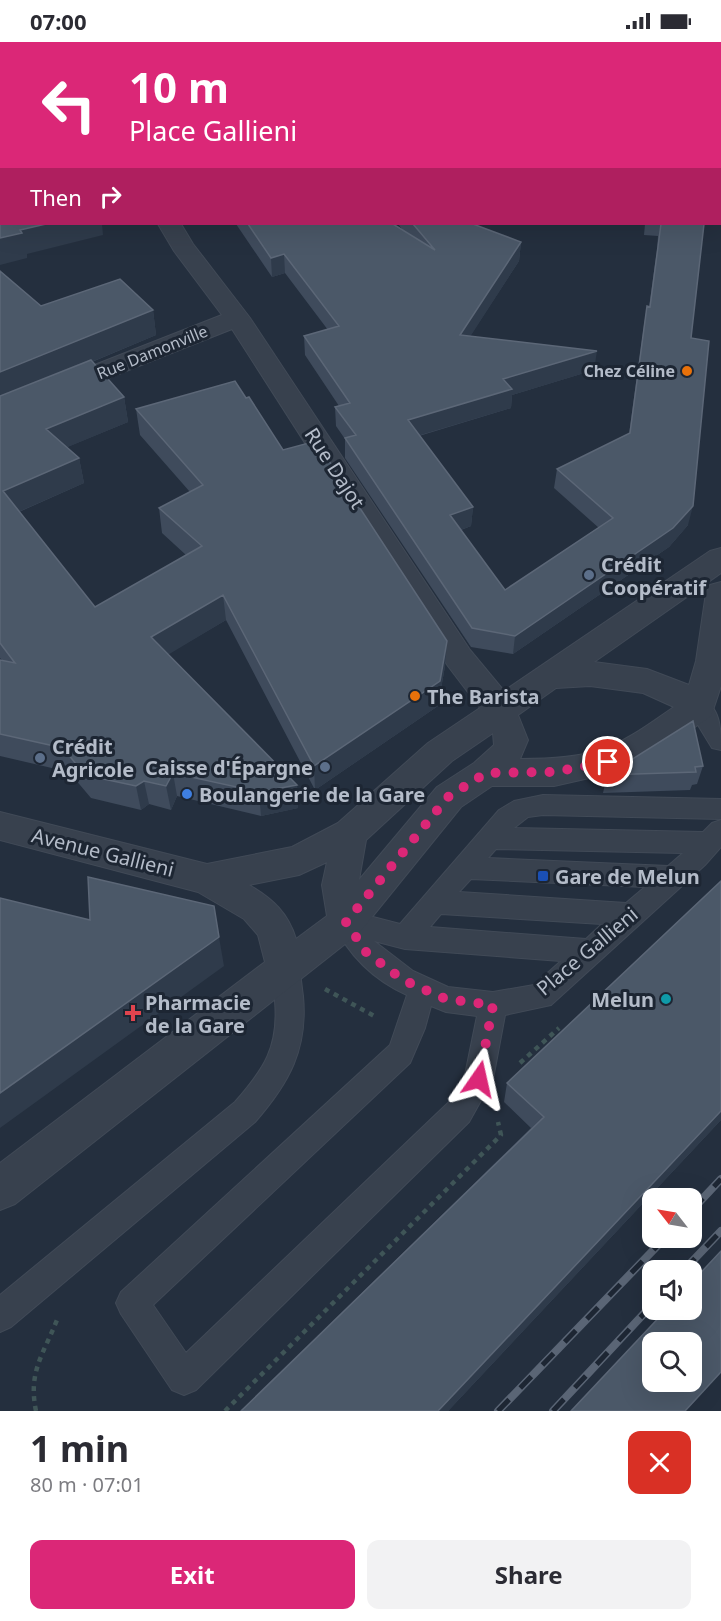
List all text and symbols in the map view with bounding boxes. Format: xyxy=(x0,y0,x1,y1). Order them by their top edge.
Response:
text: 07:00 xyxy=(30,6,87,36)
text: 10 m xyxy=(129,58,229,115)
icon: left xyxy=(30,66,108,144)
text: Place Gallieni xyxy=(129,112,297,149)
icon: right xyxy=(94,180,127,213)
text: Then xyxy=(30,182,82,212)
street label: Rue Damonville xyxy=(93,320,211,384)
place label: Chez Céline xyxy=(584,360,675,382)
marker: Chez Céline xyxy=(680,364,694,378)
street label: Rue Dajot xyxy=(299,422,371,514)
place label: Crédit Coopératif xyxy=(601,551,708,601)
marker: Crédit Coopératif xyxy=(582,568,596,582)
place label: The Barista xyxy=(427,683,540,710)
marker: The Barista xyxy=(408,689,422,703)
place label: Crédit Agricole xyxy=(52,733,134,783)
pin xyxy=(582,736,633,787)
icon: arrive xyxy=(591,745,624,778)
marker: Crédit Agricole xyxy=(33,751,47,765)
place label: Caisse d'Épargne xyxy=(145,754,313,781)
marker: Caisse d'Épargne xyxy=(318,760,332,774)
place label: Boulangerie de la Gare xyxy=(199,781,425,808)
marker: Boulangerie de la Gare xyxy=(180,787,194,801)
street label: Avenue Gallieni xyxy=(29,821,177,883)
place label: Gare de Melun xyxy=(555,863,700,890)
marker: Gare de Melun xyxy=(536,869,550,883)
street label: Place Gallieni xyxy=(531,901,643,1001)
place label: Melun xyxy=(591,986,654,1013)
place label: Pharmacie de la Gare xyxy=(145,989,251,1039)
marker: Melun xyxy=(659,992,673,1006)
marker: Pharmacie de la Gare xyxy=(126,1006,140,1020)
position arrow xyxy=(447,1047,511,1111)
north arrow xyxy=(642,1188,702,1248)
map controls xyxy=(642,1188,702,1392)
button: sound xyxy=(642,1260,702,1320)
button: search xyxy=(642,1332,702,1392)
text: 1 min xyxy=(30,1424,129,1473)
button: close xyxy=(628,1431,691,1494)
text: 80 m · 07:01 xyxy=(30,1471,144,1498)
button: Exit xyxy=(30,1540,355,1609)
button: Share xyxy=(367,1540,691,1609)

